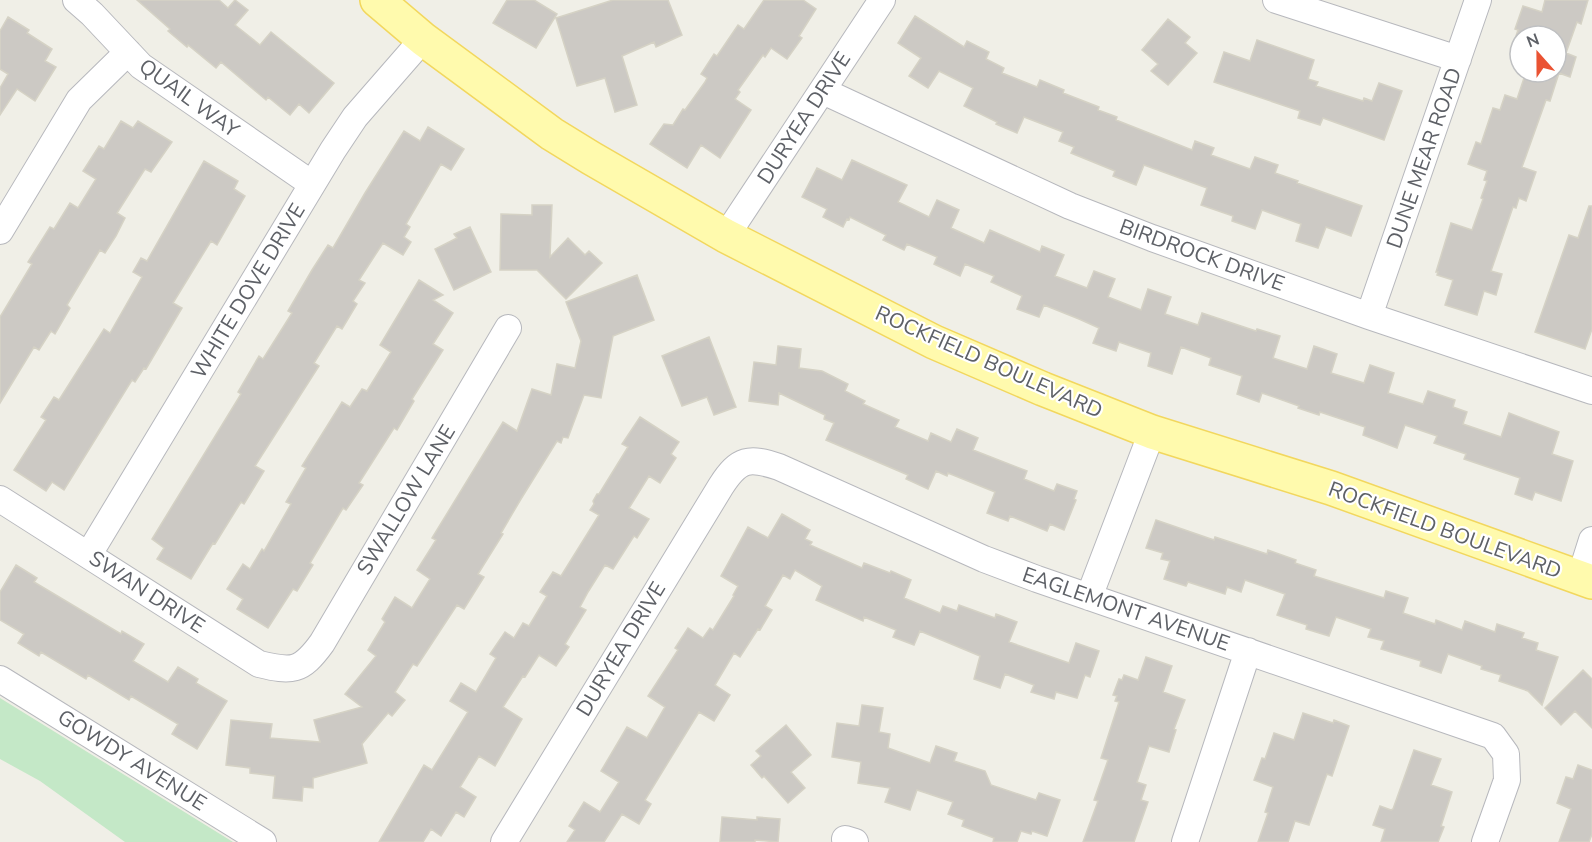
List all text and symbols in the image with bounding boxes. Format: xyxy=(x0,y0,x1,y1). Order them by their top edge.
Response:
north arrow xyxy=(1508,24,1568,84)
text: N xyxy=(1523,29,1543,53)
street label: DURYEA DRIVE xyxy=(751,47,857,189)
street label: QUAIL WAY xyxy=(133,52,245,144)
street label: DUNE MEAR ROAD xyxy=(1380,64,1468,252)
street label: WHITE DOVE DRIVE xyxy=(185,198,311,384)
street label: BIRDROCK DRIVE xyxy=(1116,212,1288,298)
street label: ROCKFIELD BOULEVARD xyxy=(871,299,1107,425)
street label: SWALLOW LANE xyxy=(350,420,462,580)
street label: ROCKFIELD BOULEVARD xyxy=(1325,475,1565,585)
street label: SWAN DRIVE xyxy=(84,544,210,640)
street label: EAGLEMONT AVENUE xyxy=(1019,560,1233,658)
street label: DURYEA DRIVE xyxy=(570,577,672,721)
street label: GOWDY AVENUE xyxy=(52,703,212,817)

